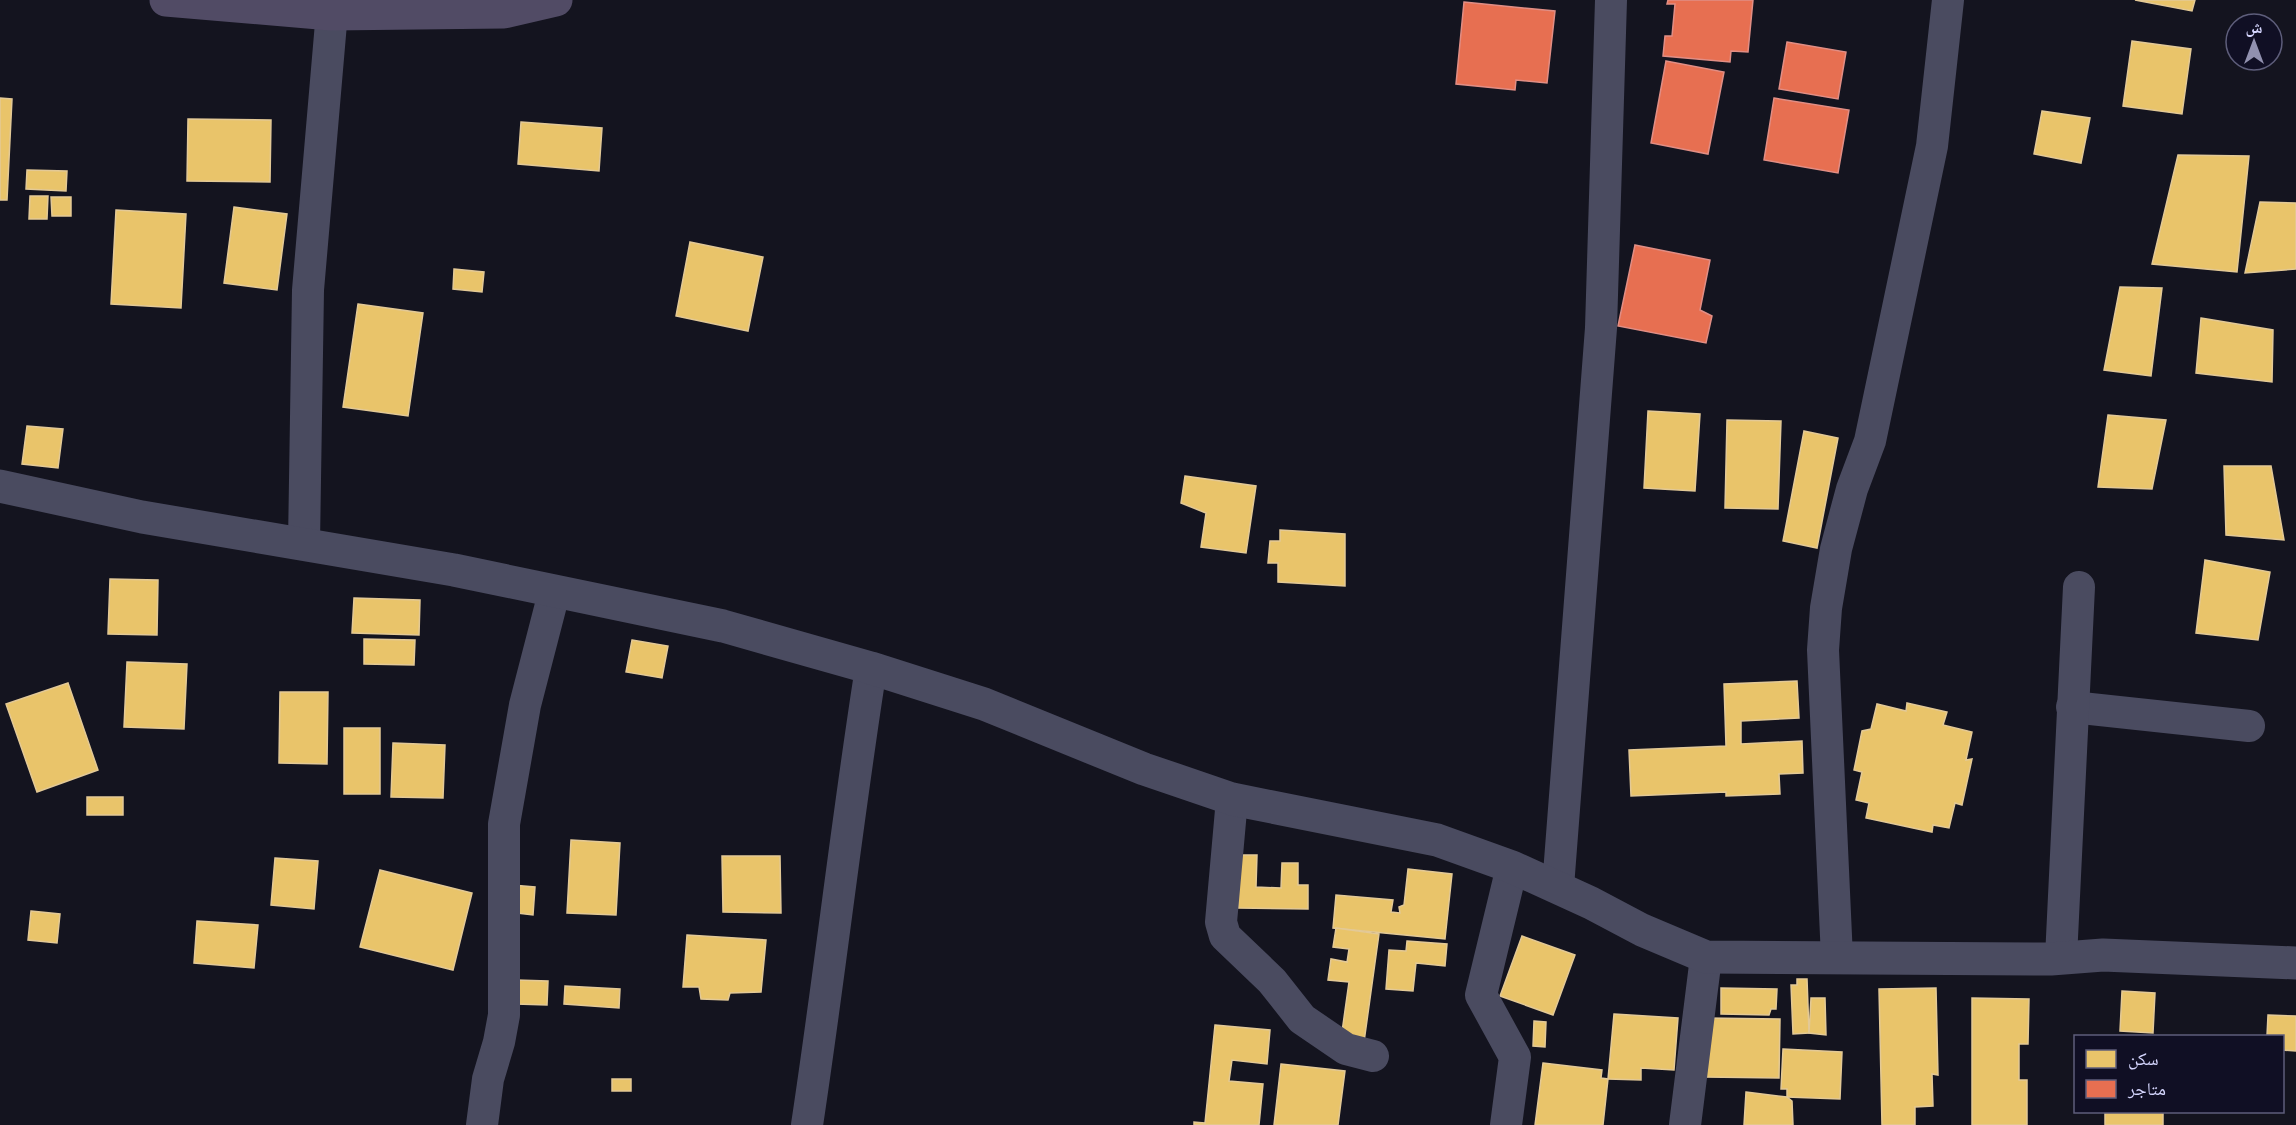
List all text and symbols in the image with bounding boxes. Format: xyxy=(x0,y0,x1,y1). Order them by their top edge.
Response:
north arrow xyxy=(2224,12,2284,72)
text: ش xyxy=(2246,17,2263,37)
legend xyxy=(2074,1035,2284,1113)
text: سكن xyxy=(2128,1048,2159,1070)
text: متاجر xyxy=(2127,1078,2166,1099)

